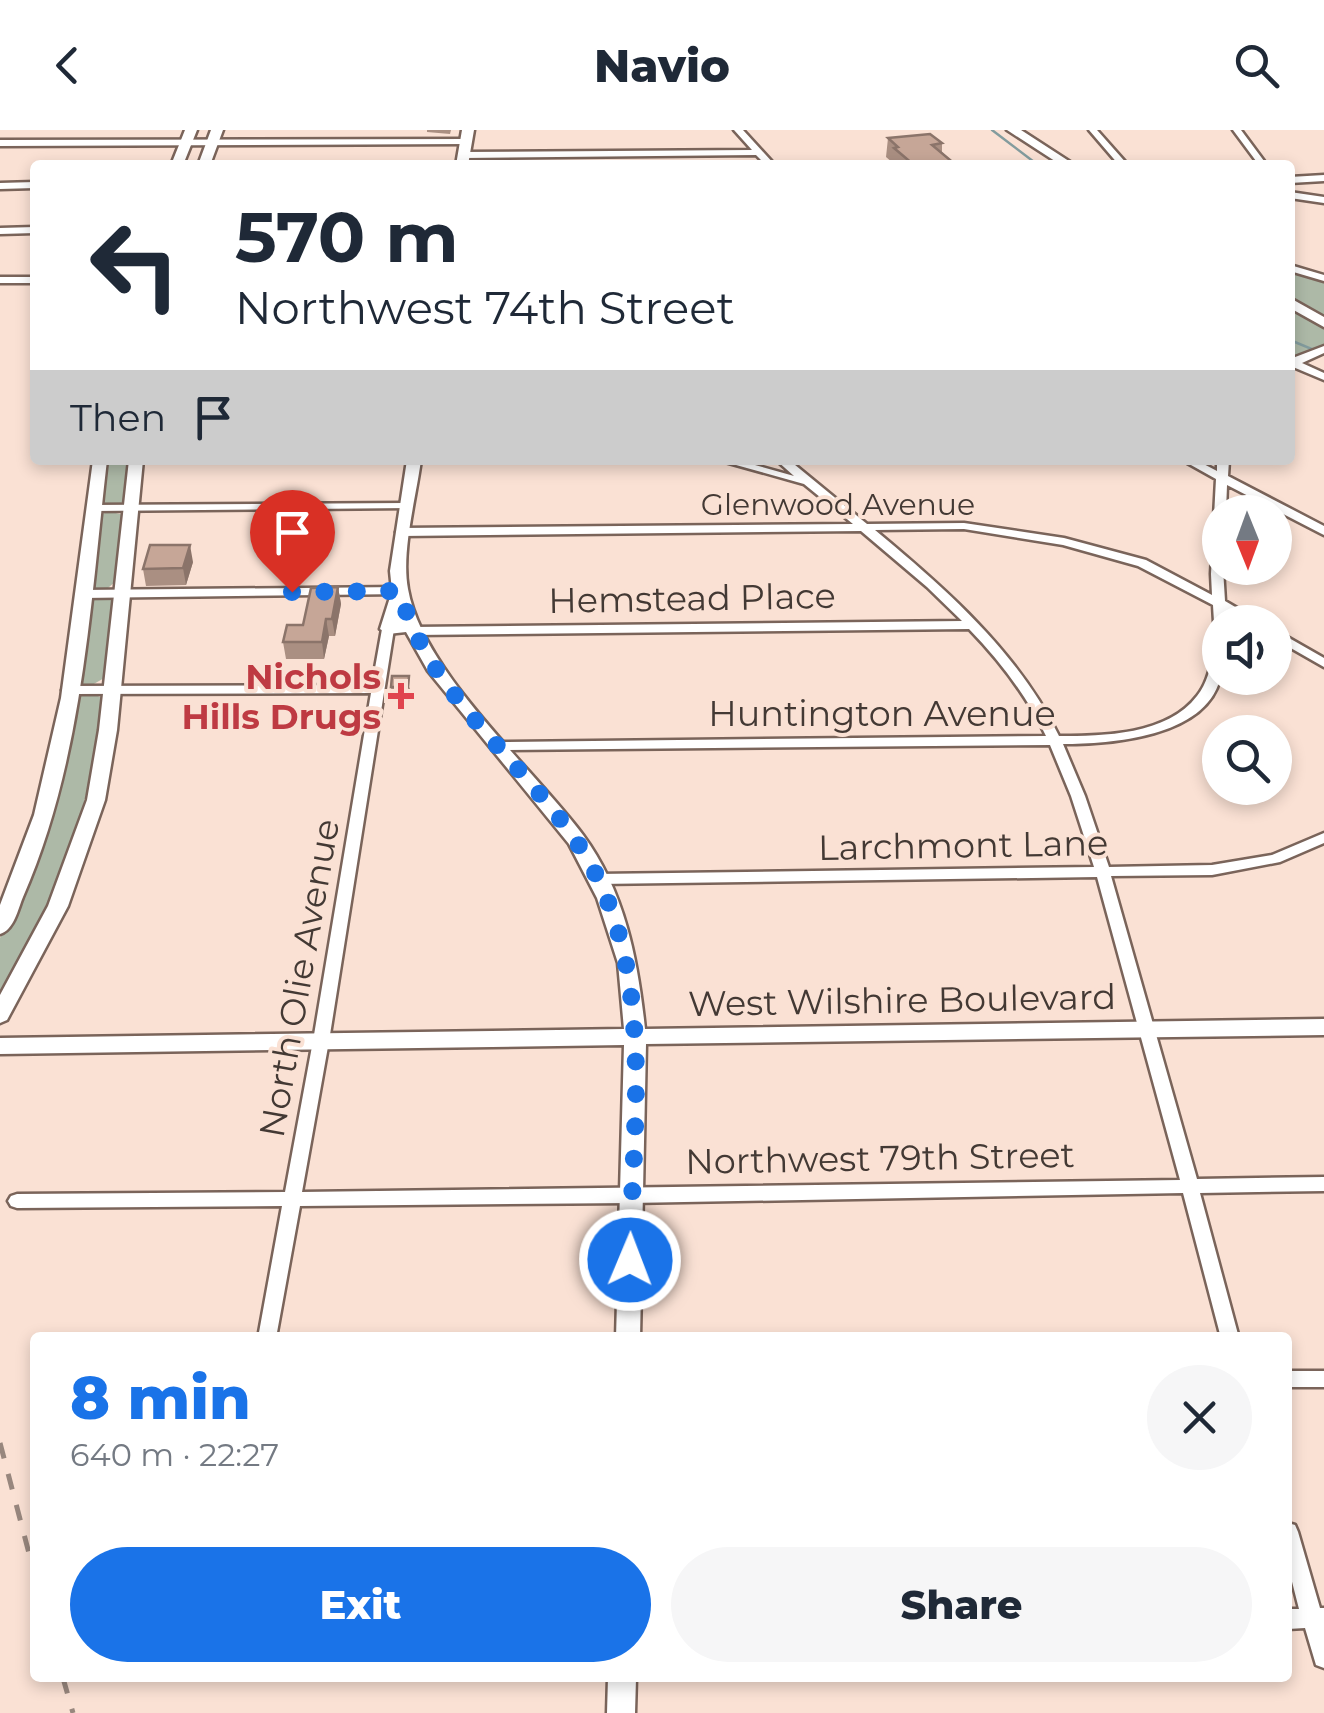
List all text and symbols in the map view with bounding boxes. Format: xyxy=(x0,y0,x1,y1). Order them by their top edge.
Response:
icon: back xyxy=(40,38,95,93)
text: Navio xyxy=(594,38,730,93)
icon: search xyxy=(1229,38,1284,93)
text: 570 m xyxy=(235,194,459,280)
icon: left xyxy=(70,200,200,330)
text: Northwest 74th Street xyxy=(235,280,735,335)
icon: arrive xyxy=(186,390,241,445)
text: Then xyxy=(70,394,166,441)
street label: Glenwood Avenue xyxy=(701,486,975,523)
pin xyxy=(250,490,335,593)
north arrow xyxy=(1202,495,1292,585)
map controls xyxy=(1202,495,1292,805)
icon: arrive xyxy=(265,505,320,560)
street label: Hemstead Place xyxy=(548,574,836,622)
button: sound xyxy=(1202,605,1292,695)
place label: Nichols Hills Drugs xyxy=(181,655,381,738)
marker: Nichols Hills Drugs xyxy=(390,685,412,707)
street label: Huntington Avenue xyxy=(708,692,1056,735)
button: search xyxy=(1202,715,1292,805)
street label: North Olie Avenue xyxy=(250,815,348,1141)
street label: Larchmont Lane xyxy=(818,821,1108,869)
street label: West Wilshire Boulevard xyxy=(688,975,1116,1025)
street label: Northwest 79th Street xyxy=(685,1133,1075,1183)
position arrow xyxy=(578,1208,682,1312)
text: 8 min xyxy=(70,1361,251,1434)
button: close xyxy=(1147,1365,1252,1470)
text: 640 m · 22:27 xyxy=(70,1435,279,1474)
button: Exit xyxy=(70,1547,651,1662)
button: Share xyxy=(671,1547,1252,1662)

